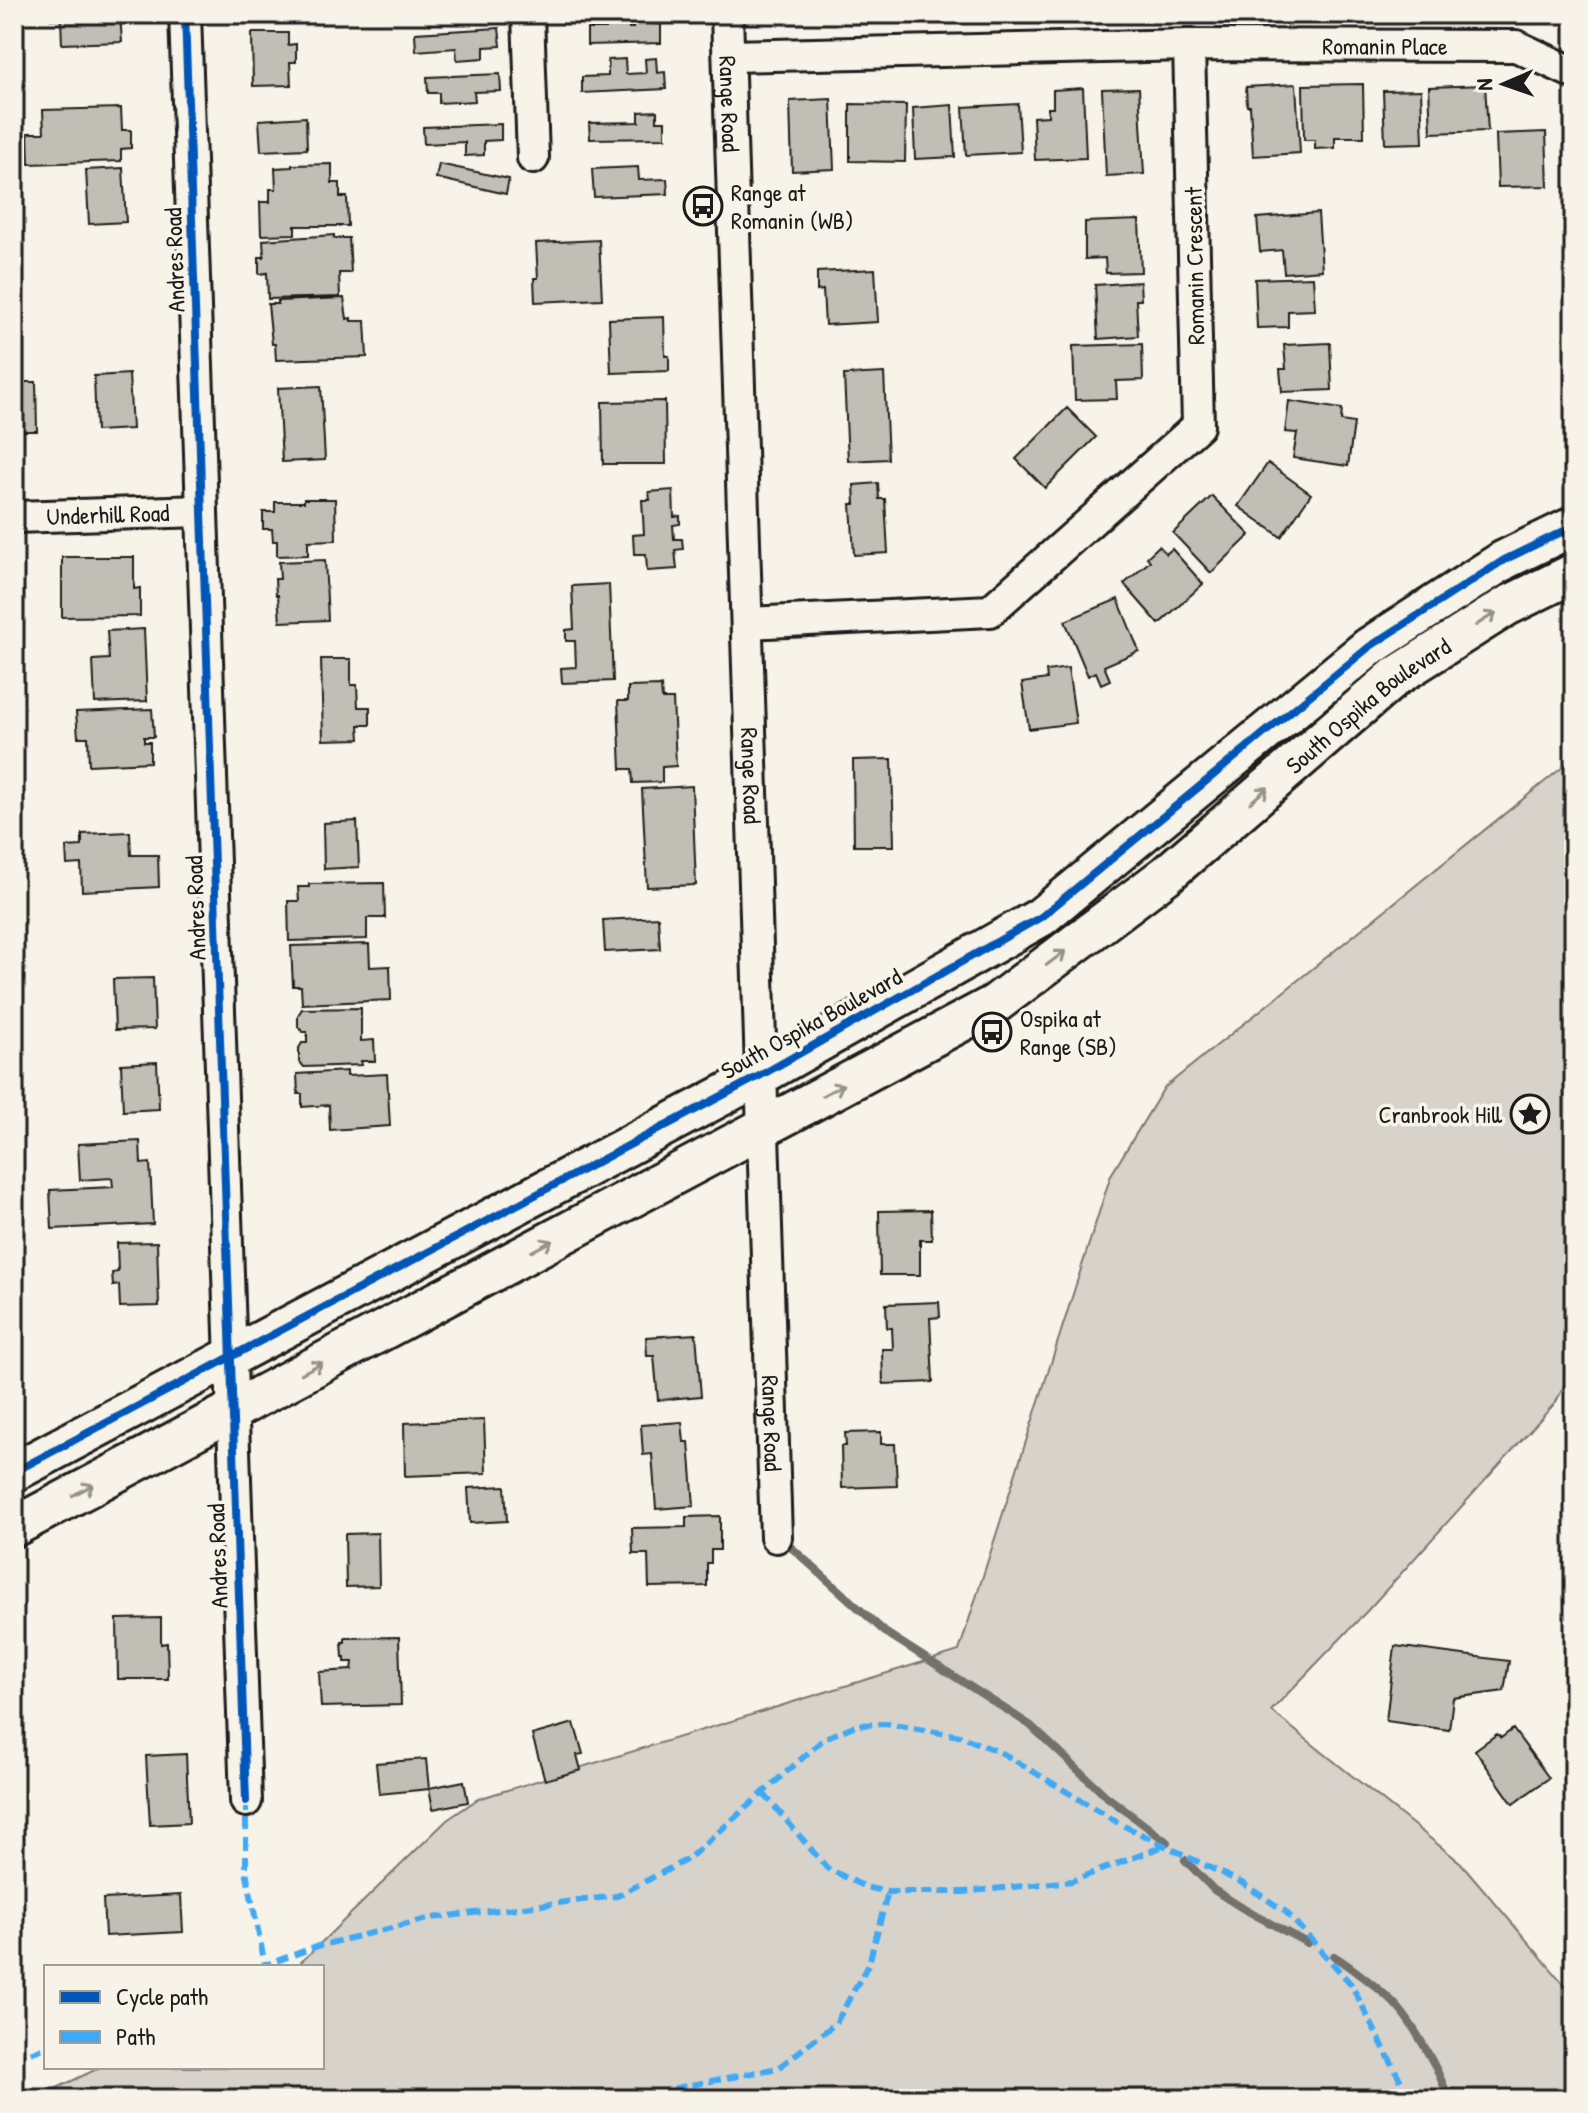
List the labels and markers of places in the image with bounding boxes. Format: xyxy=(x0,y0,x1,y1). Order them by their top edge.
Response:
place label: Range at Romanin (WB) xyxy=(731,176,854,236)
bus stop icon: Range at Romanin (WB) xyxy=(682,185,724,227)
place label: Ospika at Range (SB) xyxy=(1020,1002,1117,1062)
bus stop icon: Ospika at Range (SB) xyxy=(971,1011,1013,1053)
place icon: Cranbrook Hill xyxy=(1509,1093,1551,1135)
place label: Cranbrook Hill xyxy=(1378,1098,1503,1130)

